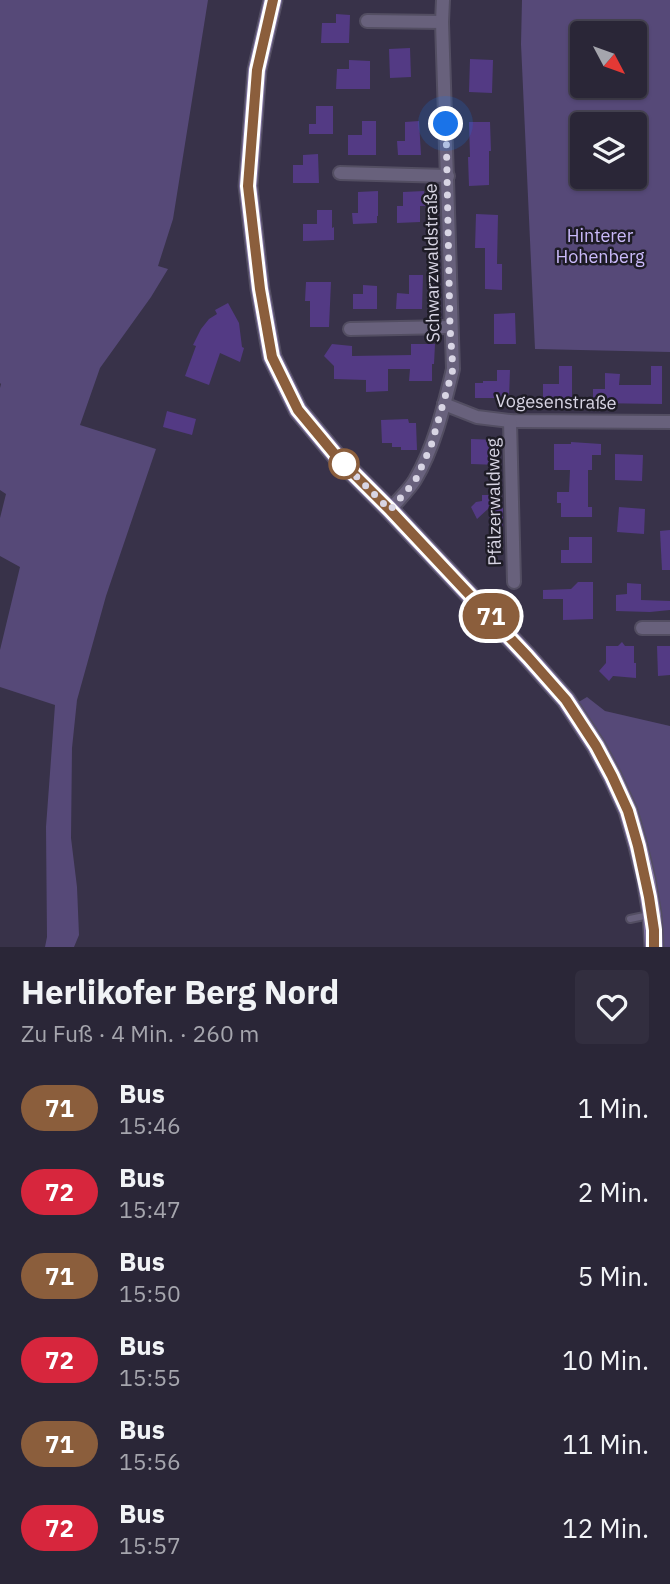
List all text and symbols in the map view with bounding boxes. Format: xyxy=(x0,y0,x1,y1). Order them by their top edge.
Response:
north arrow xyxy=(570,21,648,98)
map controls xyxy=(570,21,647,189)
your location xyxy=(428,106,463,141)
button: layers xyxy=(570,112,647,189)
street label: Schwarzwaldstraße xyxy=(419,183,444,343)
park label: Hinterer Hohenberg xyxy=(555,224,645,268)
street label: Vogesenstraße xyxy=(495,389,617,414)
street label: Pfälzerwaldweg xyxy=(481,437,506,566)
unlabelled marker xyxy=(329,449,359,479)
line badge: 71 xyxy=(460,593,522,639)
text: 71 xyxy=(477,600,505,632)
text: Herlikofer Berg Nord xyxy=(21,970,339,1013)
button: heart xyxy=(575,970,649,1044)
text: Zu Fuß · 4 Min. · 260 m xyxy=(21,1018,259,1048)
text: Bus xyxy=(119,1076,165,1110)
text: 1 Min. xyxy=(578,1091,649,1125)
text: 71 xyxy=(45,1092,74,1124)
text: 15:46 xyxy=(119,1110,181,1140)
text: Bus xyxy=(119,1160,165,1194)
text: 2 Min. xyxy=(578,1175,649,1209)
text: 72 xyxy=(45,1176,74,1208)
text: 15:47 xyxy=(119,1194,181,1224)
text: Bus xyxy=(119,1244,165,1278)
text: 5 Min. xyxy=(578,1259,649,1293)
text: 71 xyxy=(45,1260,74,1292)
text: 15:50 xyxy=(119,1278,181,1308)
text: Bus xyxy=(119,1328,165,1362)
text: 10 Min. xyxy=(562,1343,649,1377)
text: 72 xyxy=(45,1344,74,1376)
text: 15:55 xyxy=(119,1362,181,1392)
text: Bus xyxy=(119,1412,165,1446)
text: 11 Min. xyxy=(562,1427,649,1461)
text: 71 xyxy=(45,1428,74,1460)
text: 15:56 xyxy=(119,1446,181,1476)
text: Bus xyxy=(119,1496,165,1530)
text: 12 Min. xyxy=(562,1511,649,1545)
text: 72 xyxy=(45,1512,74,1544)
text: 15:57 xyxy=(119,1530,181,1560)

